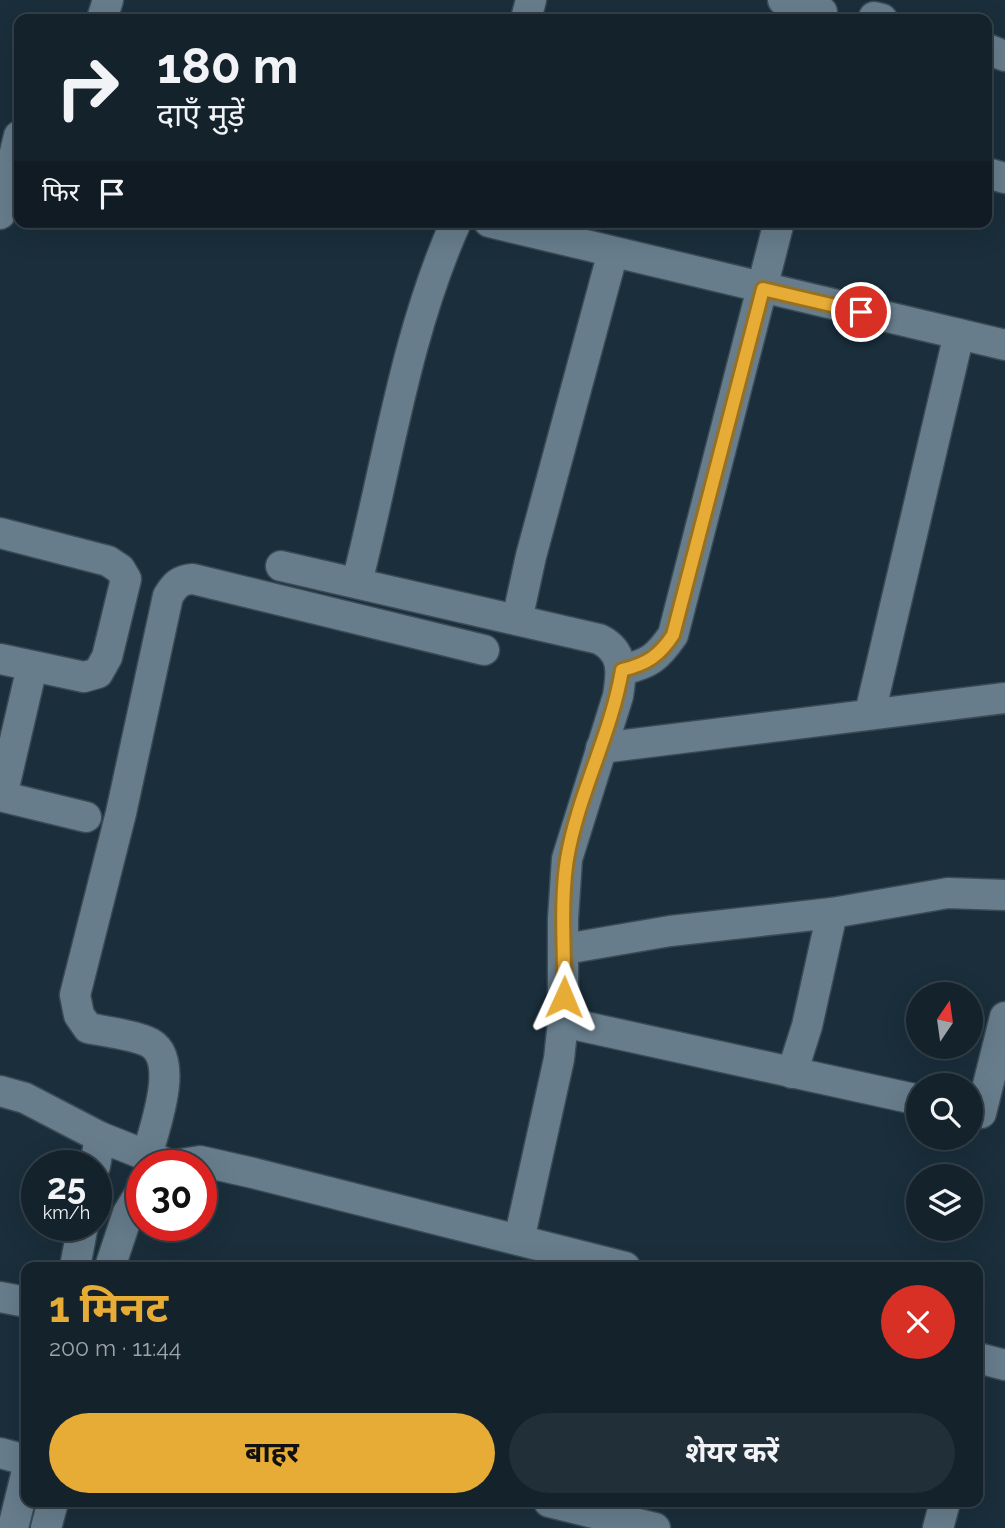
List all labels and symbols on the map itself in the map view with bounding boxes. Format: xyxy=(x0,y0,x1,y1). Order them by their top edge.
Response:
pin xyxy=(831,282,891,342)
position arrow xyxy=(527,960,601,1034)
north arrow xyxy=(906,982,984,1059)
speed limit sign: 30 xyxy=(126,1150,217,1241)

